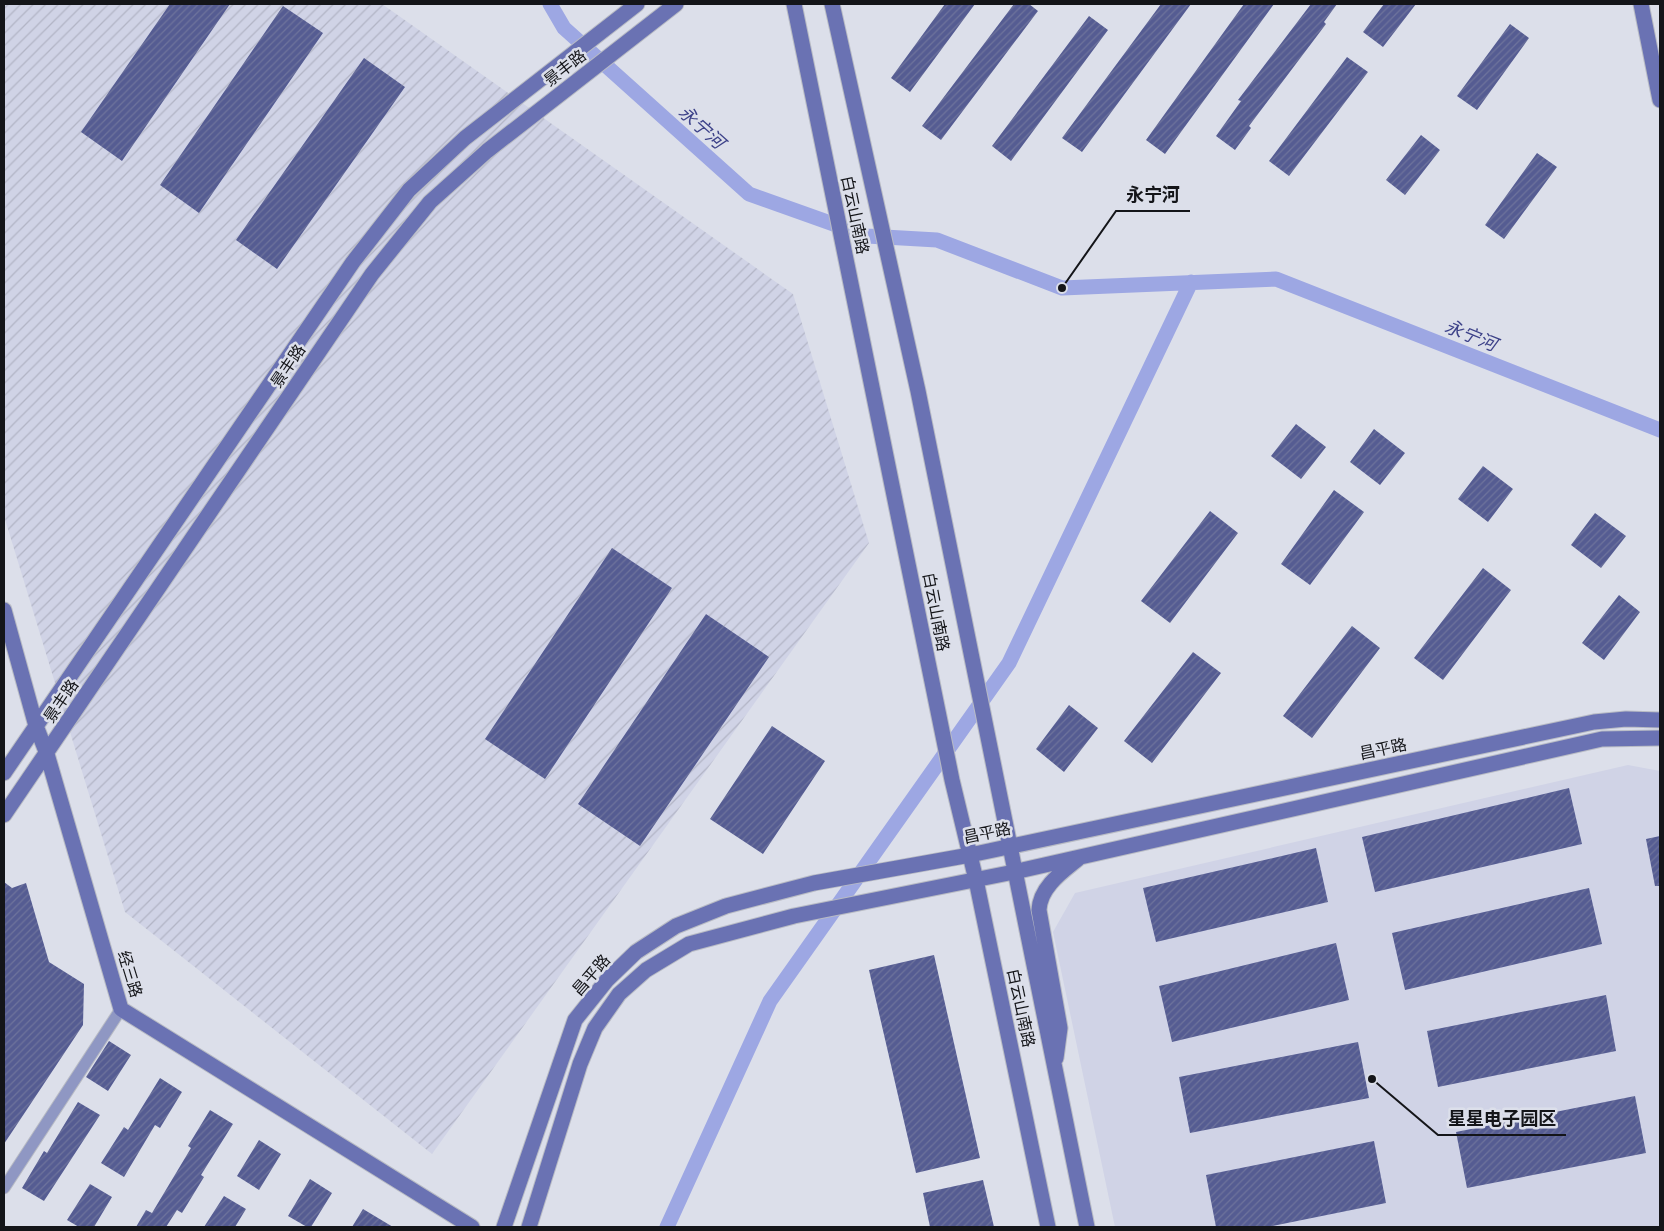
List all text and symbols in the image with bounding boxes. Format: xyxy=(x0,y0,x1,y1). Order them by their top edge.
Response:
street label: 景丰路 xyxy=(540,46,590,90)
water label: 永宁河 xyxy=(675,101,731,155)
street label: 白云山南路 xyxy=(837,174,873,256)
callout: 永宁河 xyxy=(1116,178,1190,211)
text: 永宁河 xyxy=(1126,184,1180,205)
water label: 永宁河 xyxy=(1442,315,1503,356)
street label: 景丰路 xyxy=(267,341,309,391)
street label: 白云山南路 xyxy=(919,571,953,653)
street label: 景丰路 xyxy=(40,676,82,726)
street label: 昌平路 xyxy=(1358,735,1408,763)
street label: 昌平路 xyxy=(962,819,1012,847)
street label: 经三路 xyxy=(114,948,146,1000)
street label: 昌平路 xyxy=(568,951,614,999)
street label: 白云山南路 xyxy=(1003,967,1039,1049)
callout: 星星电子园区 xyxy=(1438,1102,1566,1135)
text: 星星电子园区 xyxy=(1448,1108,1556,1129)

